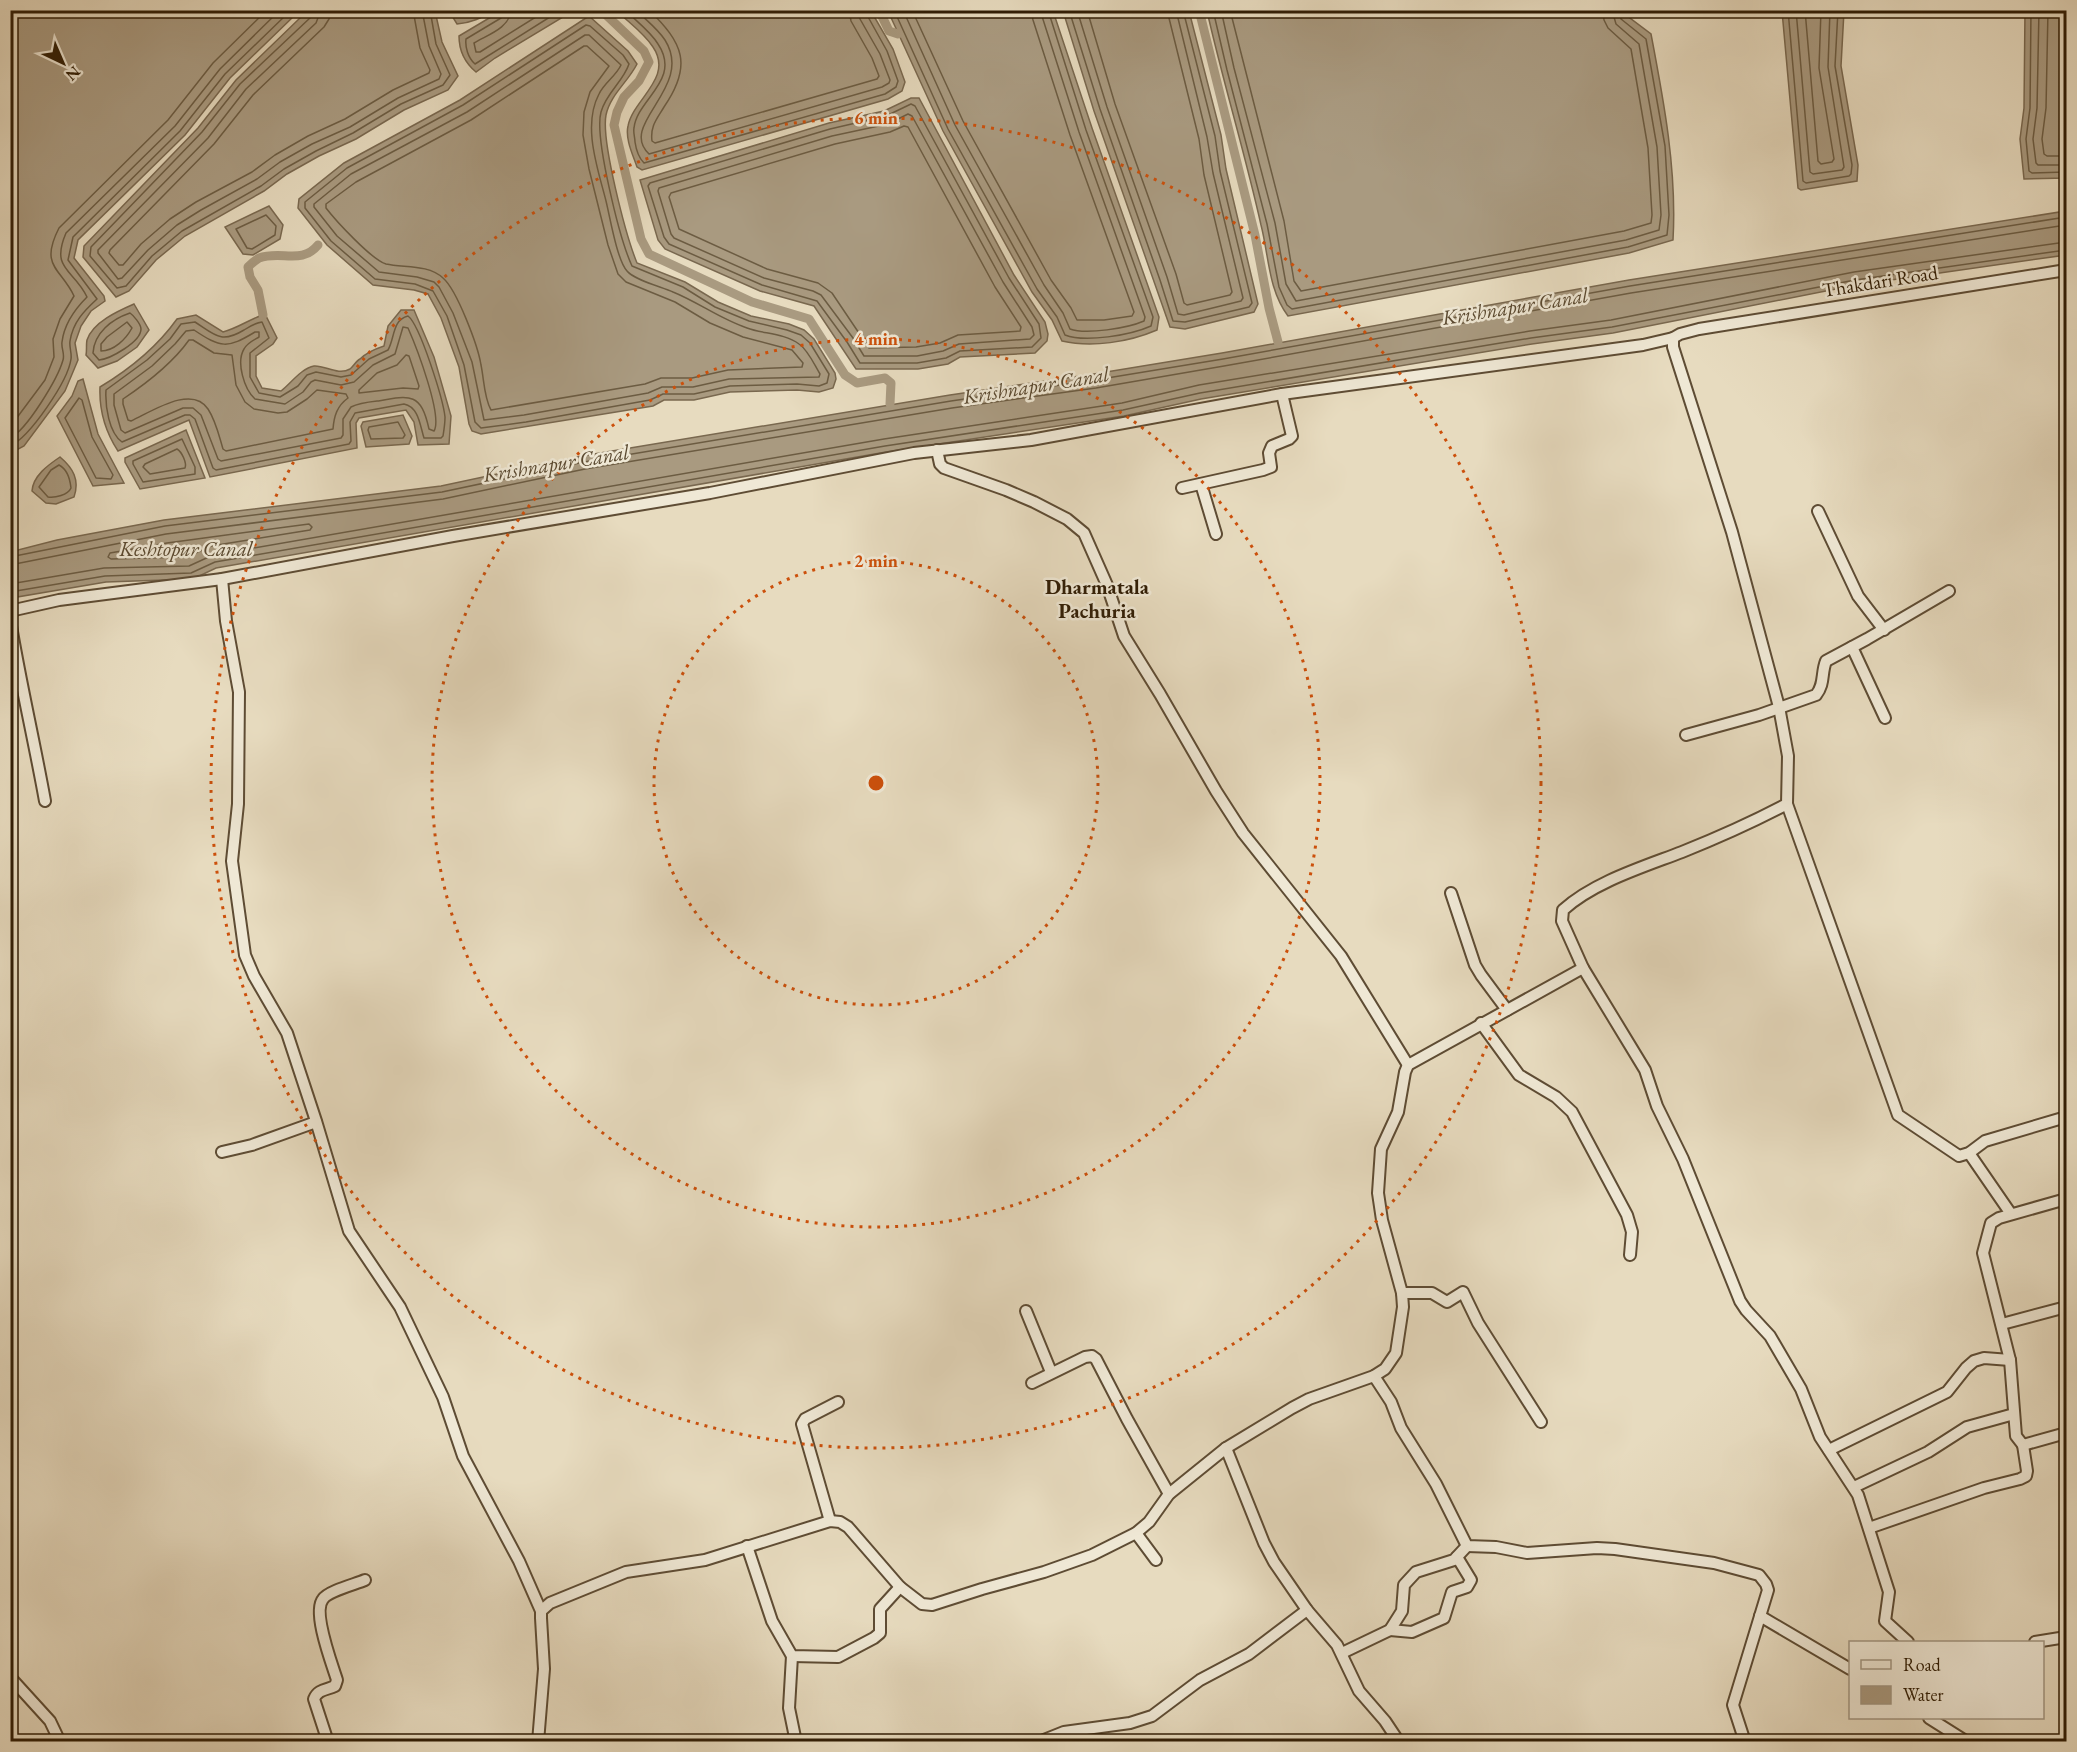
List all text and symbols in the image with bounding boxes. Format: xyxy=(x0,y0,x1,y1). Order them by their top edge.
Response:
north arrow xyxy=(33,33,93,93)
text: N xyxy=(61,61,85,86)
text: 6 min xyxy=(854,106,898,129)
street label: Thakdari Road xyxy=(1820,259,1940,303)
water label: Krishnapur Canal xyxy=(1439,281,1591,331)
text: 4 min xyxy=(854,327,898,350)
water label: Krishnapur Canal xyxy=(960,360,1112,410)
water label: Krishnapur Canal xyxy=(480,438,632,488)
water label: Keshtopur Canal xyxy=(118,535,254,562)
text: 2 min xyxy=(854,549,898,572)
district label: Dharmatala Pachuria xyxy=(1045,573,1150,624)
centre of rings xyxy=(866,773,886,793)
legend xyxy=(1849,1641,2044,1719)
text: Road xyxy=(1903,1653,1942,1676)
text: Water xyxy=(1903,1683,1944,1706)

